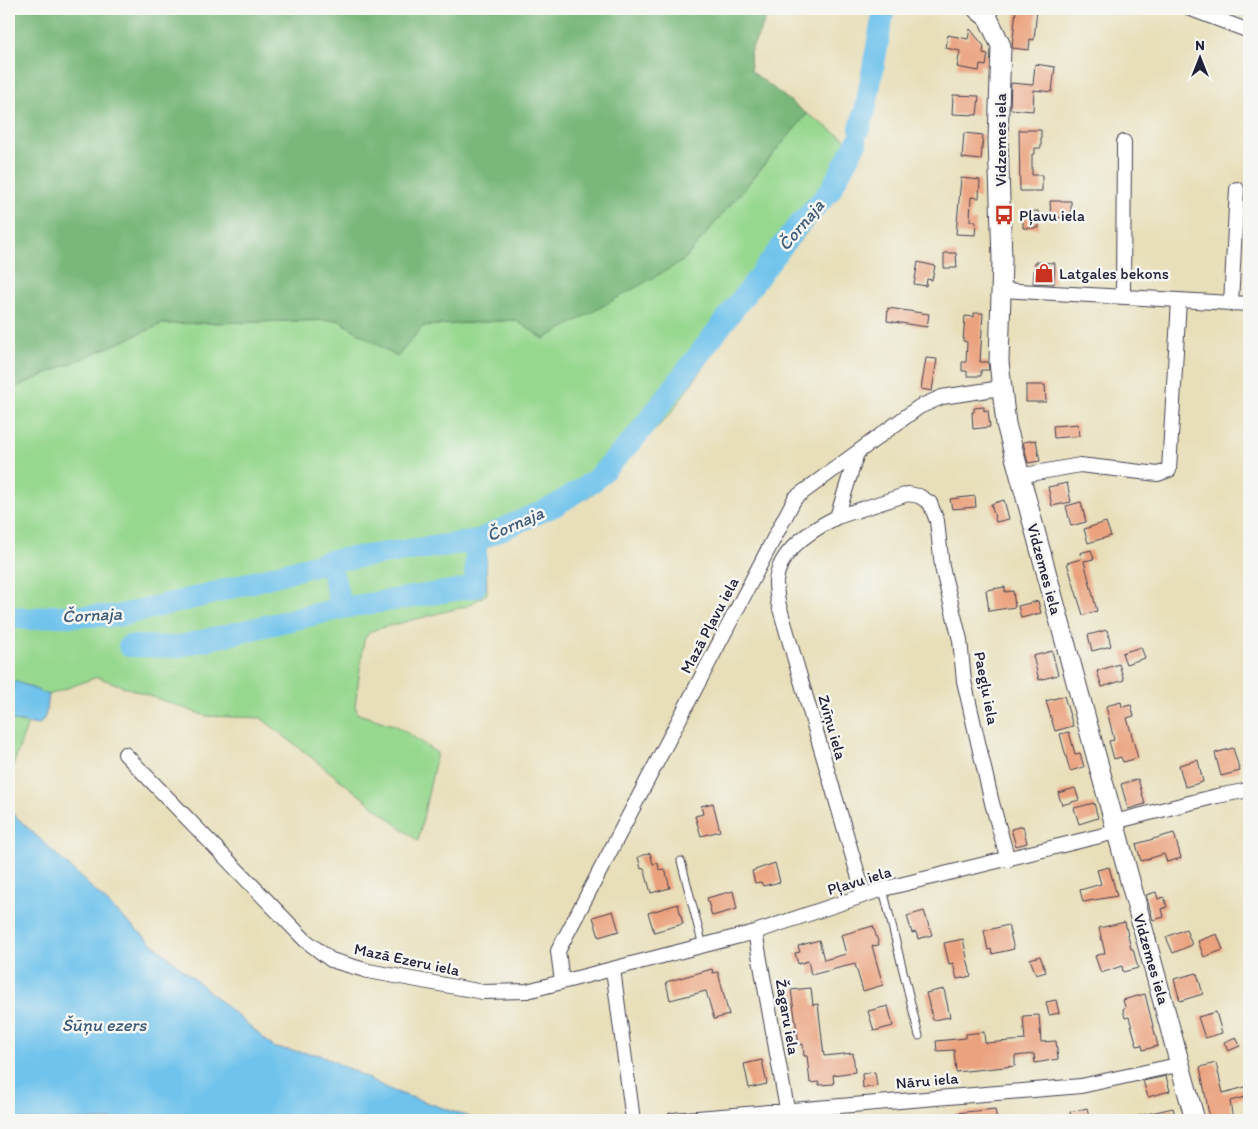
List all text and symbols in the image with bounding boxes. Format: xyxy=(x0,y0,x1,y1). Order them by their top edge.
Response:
north arrow xyxy=(1176,32,1226,82)
text: N xyxy=(1195,37,1205,54)
street label: Vidzemes iela xyxy=(991,92,1010,187)
water label: Čornaja xyxy=(773,194,829,255)
bus stop icon: Pļavu iela xyxy=(993,204,1015,226)
place label: Pļavu iela xyxy=(1019,206,1085,225)
shop icon: Latgales bekons xyxy=(1033,262,1055,284)
place label: Latgales bekons xyxy=(1059,264,1169,283)
water label: Čornaja xyxy=(483,501,548,546)
street label: Vidzemes iela xyxy=(1023,521,1066,617)
street label: Mazā Pļavu iela xyxy=(676,573,743,677)
water label: Čornaja xyxy=(61,602,123,628)
street label: Paegļu iela xyxy=(970,650,1003,727)
street label: Zvīņu iela xyxy=(814,692,851,762)
street label: Pļavu iela xyxy=(825,862,893,899)
street label: Vidzemes iela xyxy=(1129,911,1174,1007)
street label: Mazā Ezeru iela xyxy=(352,939,462,980)
street label: Žagaru iela xyxy=(772,978,804,1057)
water label: Šūņu ezers xyxy=(62,1014,147,1036)
street label: Nāru iela xyxy=(895,1068,960,1093)

